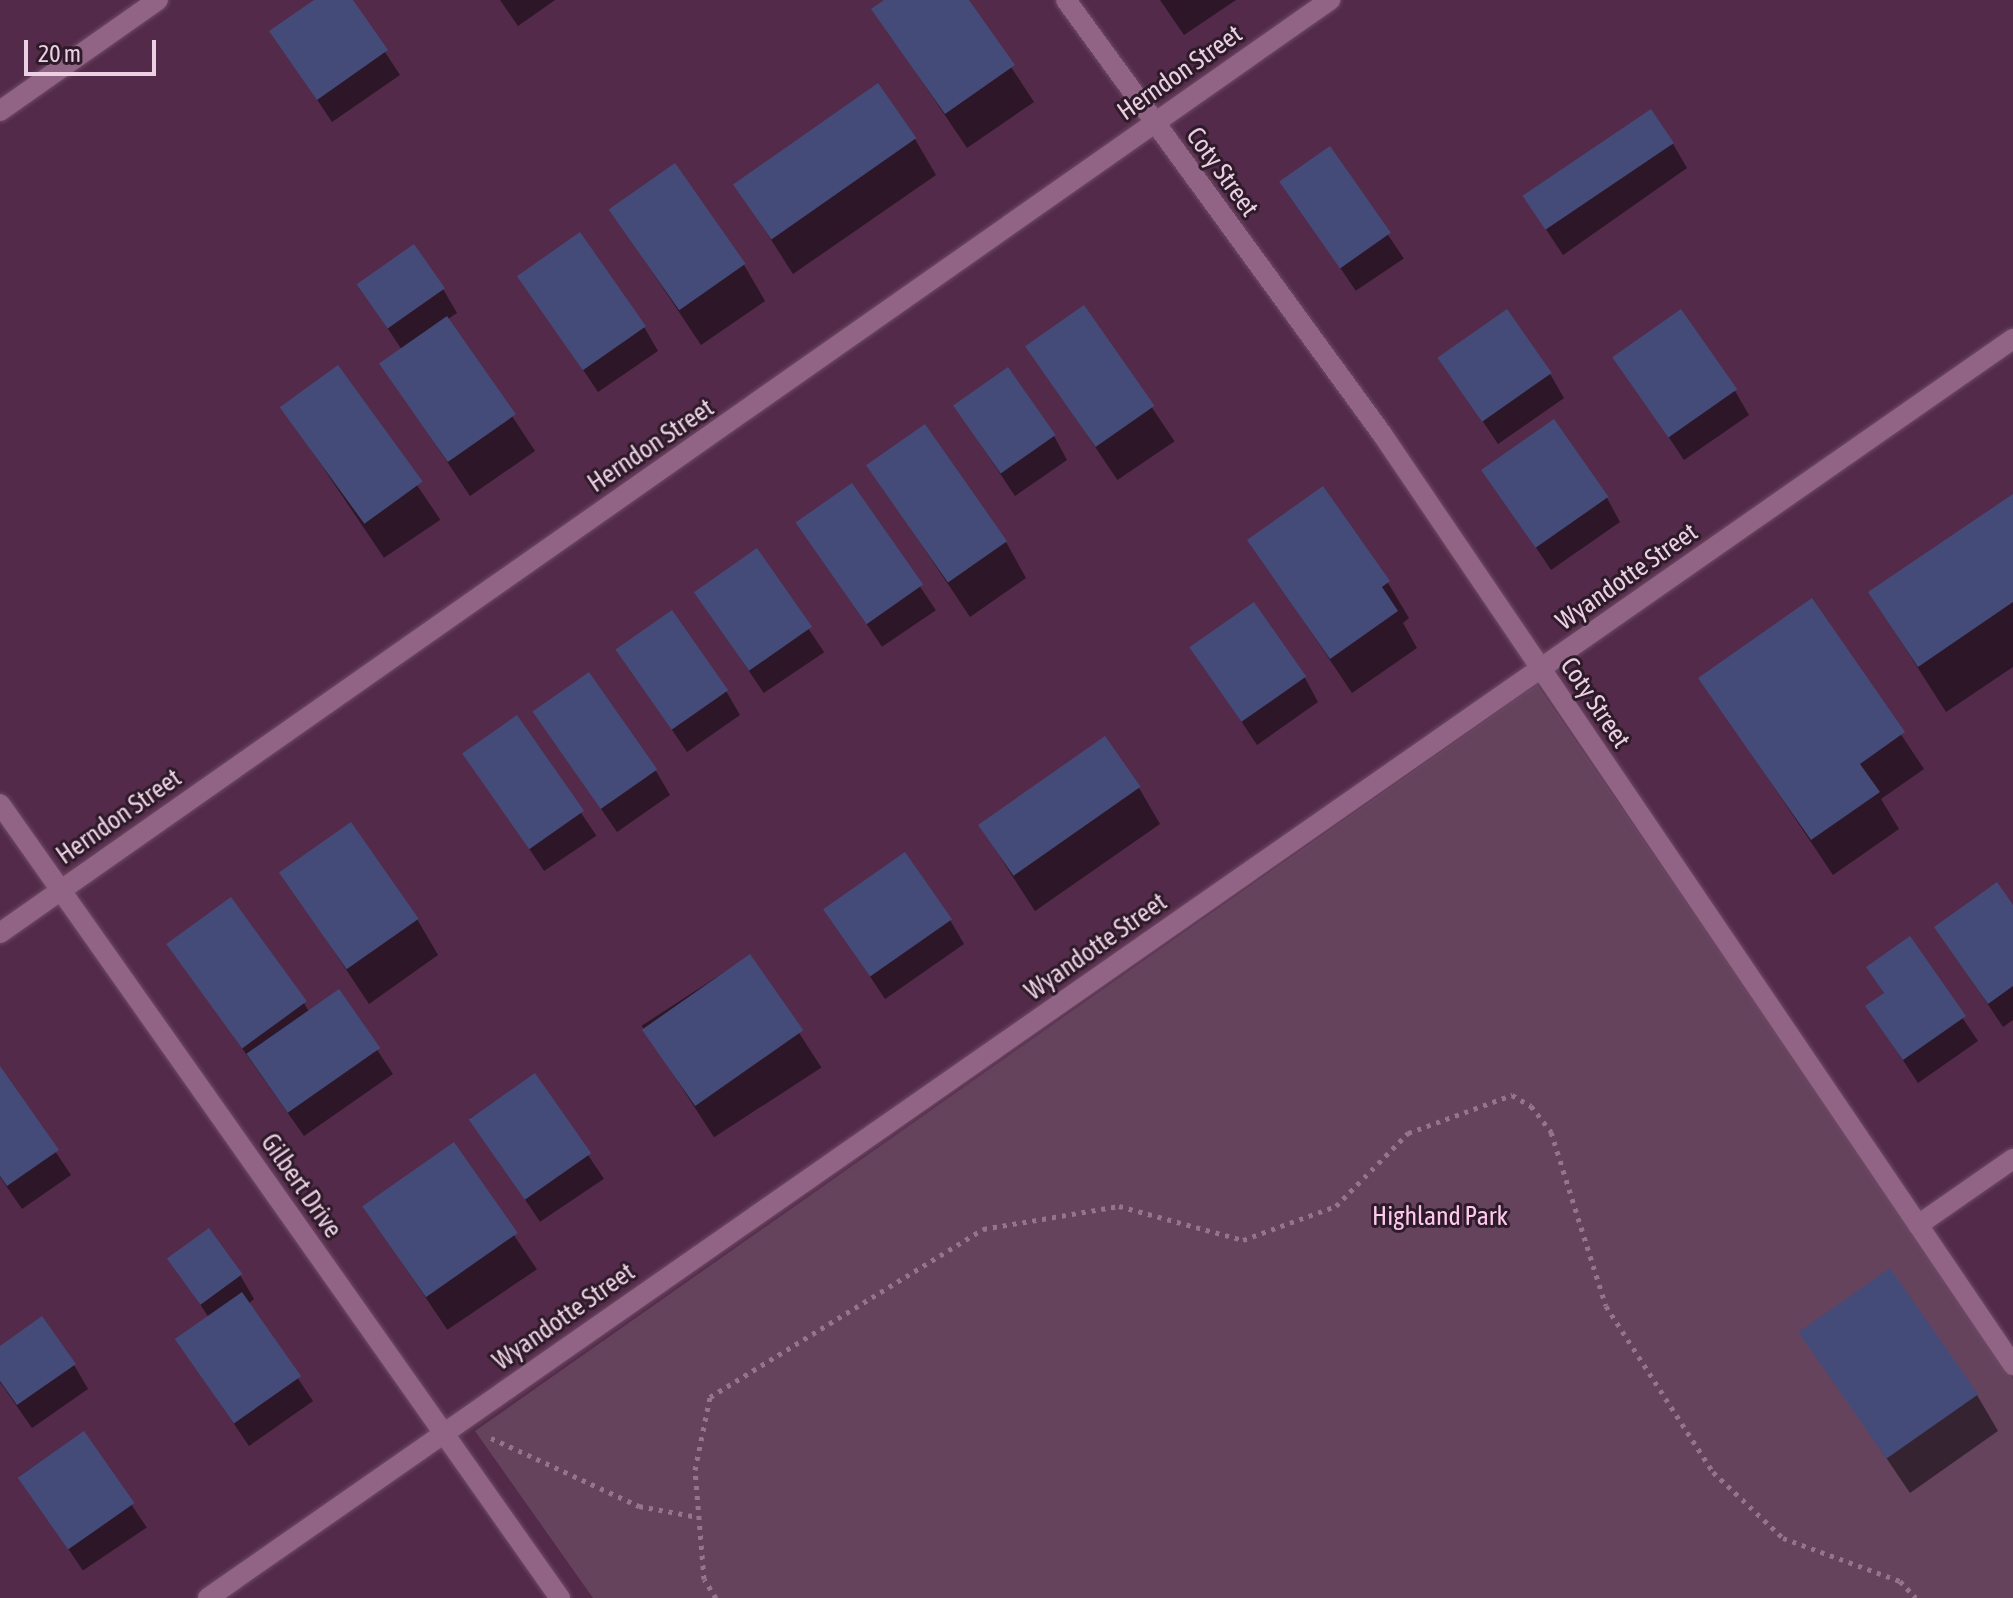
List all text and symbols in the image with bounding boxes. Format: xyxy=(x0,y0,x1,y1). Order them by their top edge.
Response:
street label: Herndon Street xyxy=(1112,19,1248,127)
scale bar xyxy=(28,24,160,74)
text: 20 m xyxy=(38,40,81,67)
street label: Coty Street xyxy=(1179,121,1265,223)
street label: Herndon Street xyxy=(582,393,720,499)
street label: Wyandotte Street xyxy=(1550,517,1704,637)
street label: Coty Street xyxy=(1553,652,1637,754)
street label: Herndon Street xyxy=(51,763,187,871)
street label: Wyandotte Street xyxy=(1019,887,1173,1007)
street label: Gilbert Drive xyxy=(254,1128,348,1244)
park label: Highland Park xyxy=(1372,1201,1508,1233)
street label: Wyandotte Street xyxy=(487,1257,641,1377)

